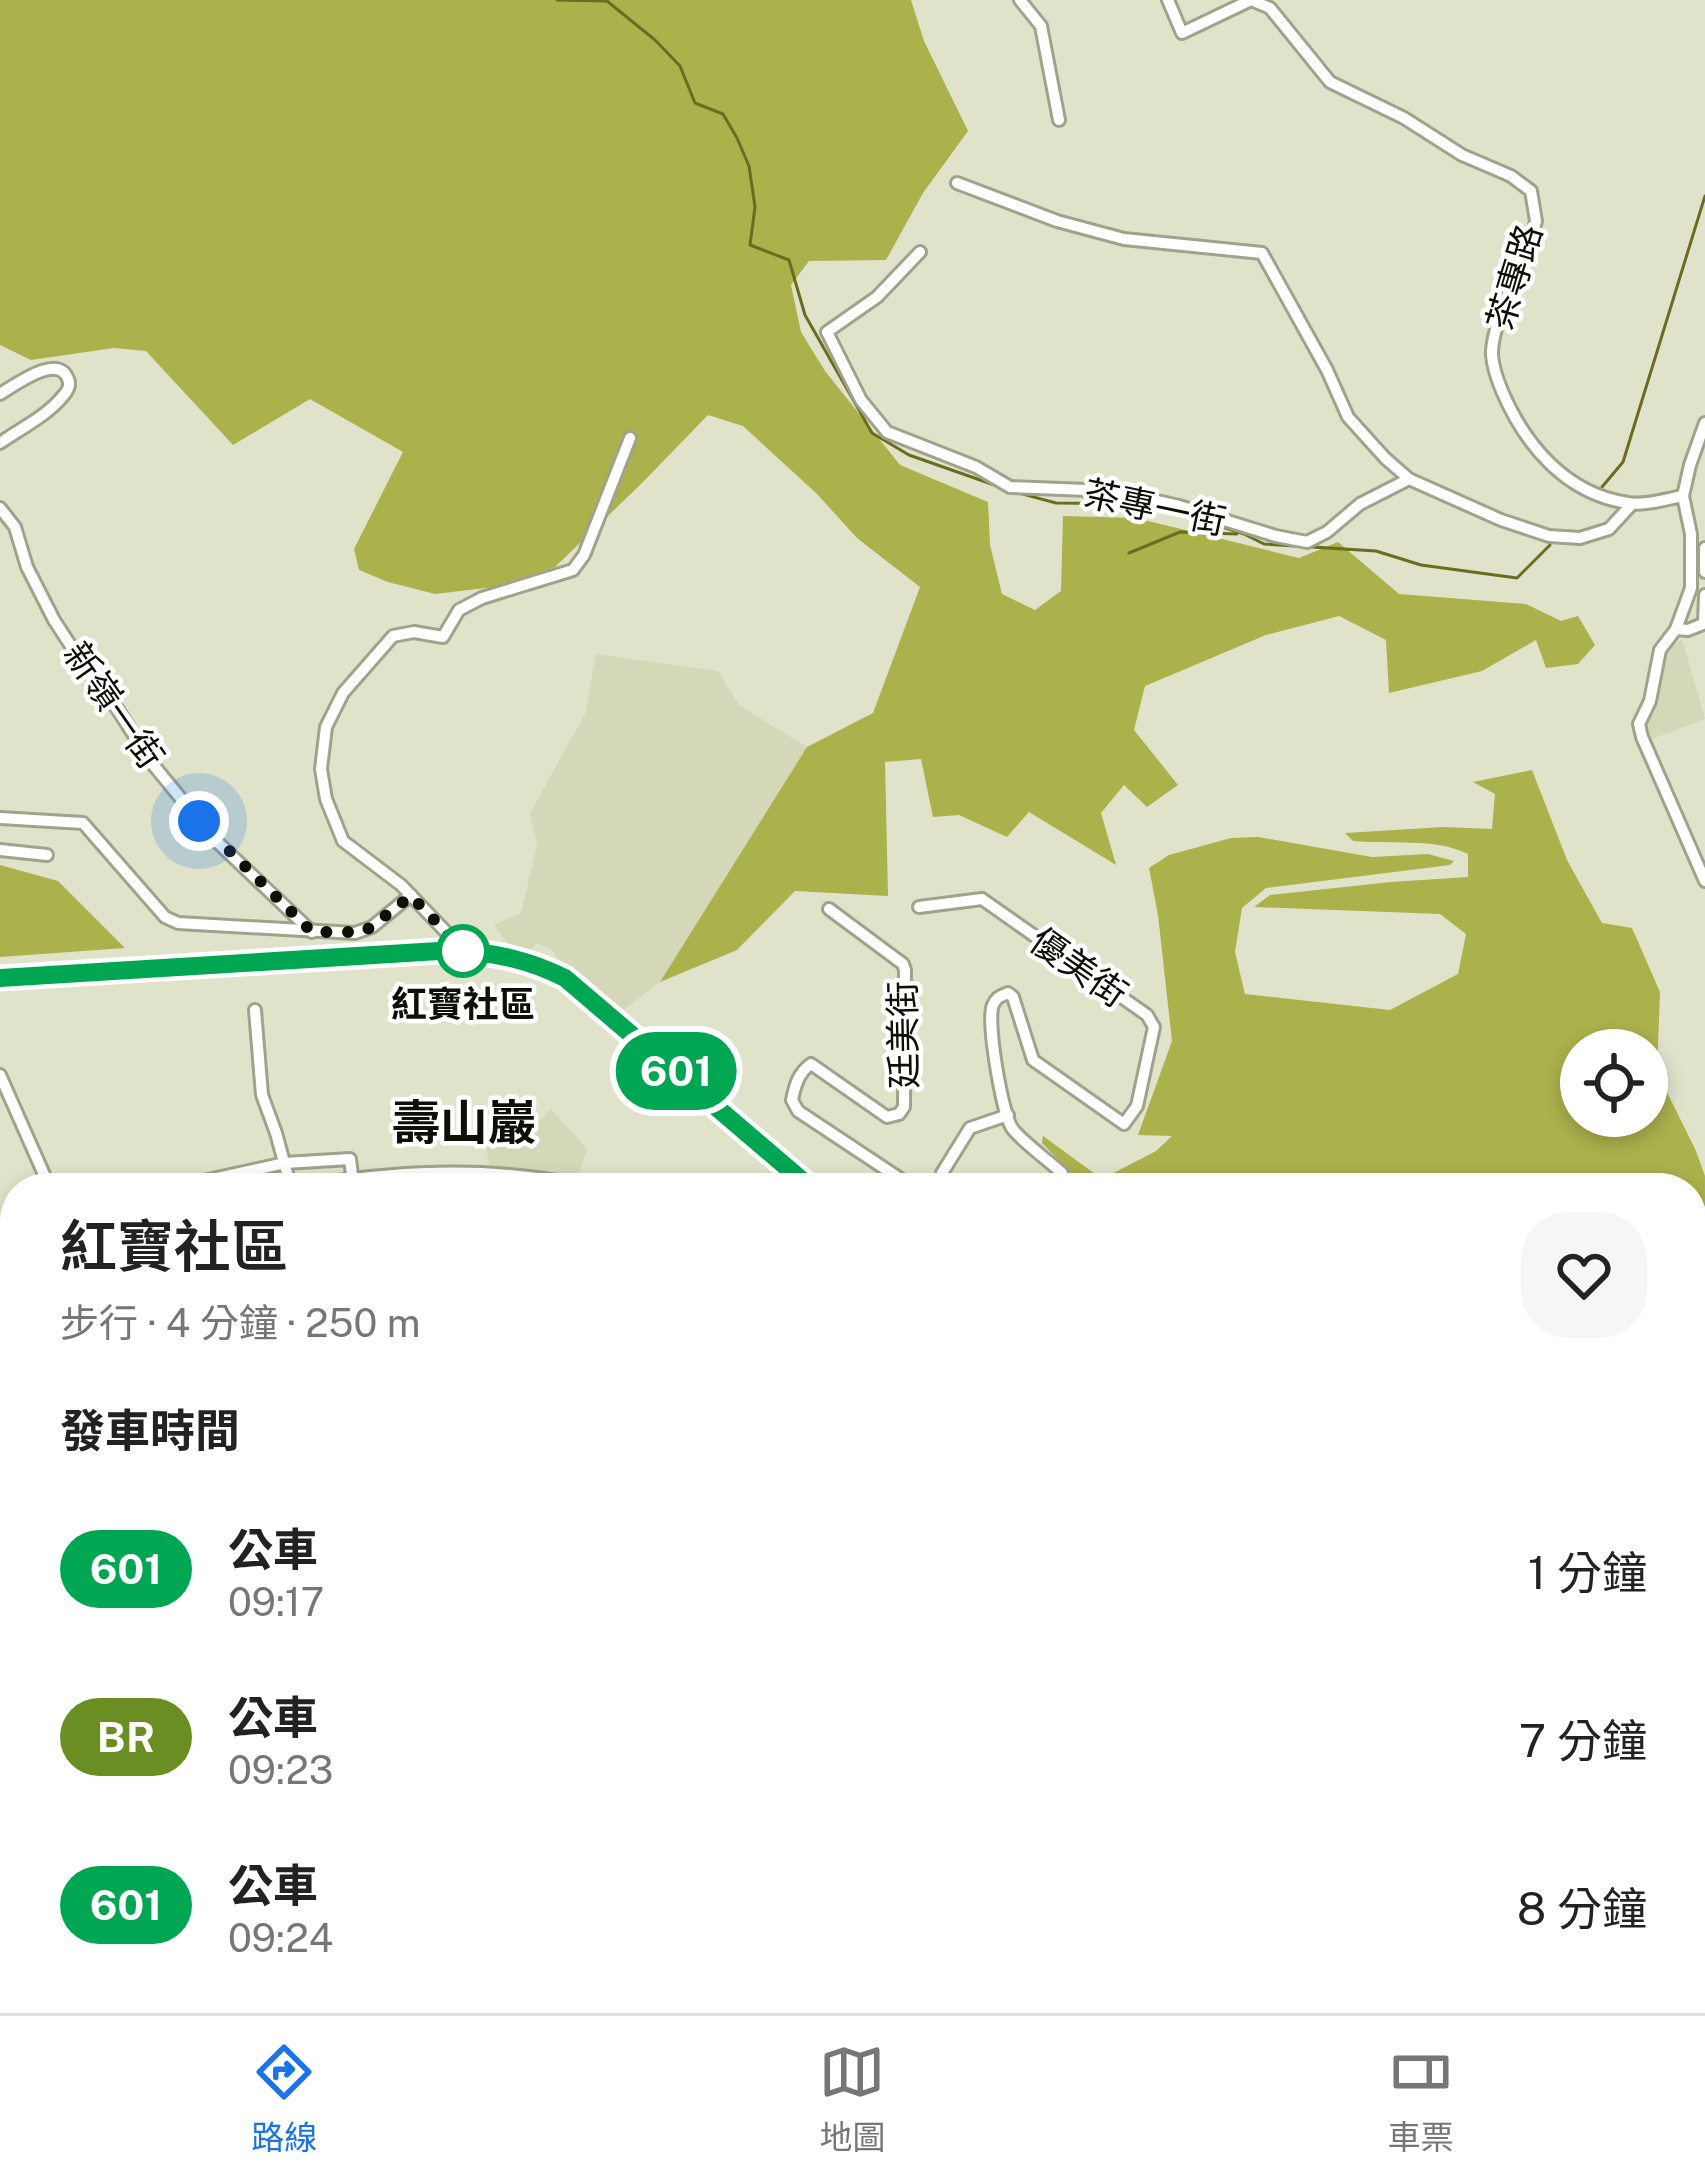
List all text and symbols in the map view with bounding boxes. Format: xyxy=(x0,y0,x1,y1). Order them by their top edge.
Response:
street label: 茶專路 xyxy=(1478,219,1550,335)
street label: 茶專一街 xyxy=(1080,471,1230,543)
street label: 新嶺一街 xyxy=(55,634,173,776)
your location xyxy=(169,791,229,851)
street label: 優美街 xyxy=(1023,919,1135,1015)
marker: 紅寶社區 xyxy=(438,926,488,976)
street label: 廷美街 xyxy=(881,981,925,1089)
place label: 紅寶社區 xyxy=(391,983,535,1025)
map controls xyxy=(1560,1029,1668,1137)
button: locate xyxy=(1560,1029,1668,1137)
line badge: 601 xyxy=(607,1032,745,1110)
text: 601 xyxy=(640,1046,712,1095)
district label: 壽山巖 xyxy=(392,1094,536,1151)
button: heart xyxy=(1521,1212,1647,1338)
text: 紅寶社區 xyxy=(60,1213,288,1280)
text: 步行 · 4 分鐘 · 250 m xyxy=(60,1300,421,1346)
text: 發車時間 xyxy=(60,1404,240,1457)
text: 公車 xyxy=(228,1523,318,1576)
text: 601 xyxy=(90,1544,162,1593)
text: 1 分鐘 xyxy=(1528,1546,1647,1599)
text: 09:17 xyxy=(228,1579,324,1625)
text: 公車 xyxy=(228,1691,318,1744)
text: BR xyxy=(97,1712,155,1761)
text: 7 分鐘 xyxy=(1519,1714,1647,1767)
text: 09:23 xyxy=(228,1747,333,1793)
text: 公車 xyxy=(228,1859,318,1912)
text: 601 xyxy=(90,1880,162,1929)
text: 8 分鐘 xyxy=(1517,1882,1647,1935)
text: 09:24 xyxy=(228,1915,333,1961)
tab: 路線 xyxy=(251,2039,317,2159)
tab: 地圖 xyxy=(819,2039,885,2159)
tab: 車票 xyxy=(1388,2039,1454,2159)

